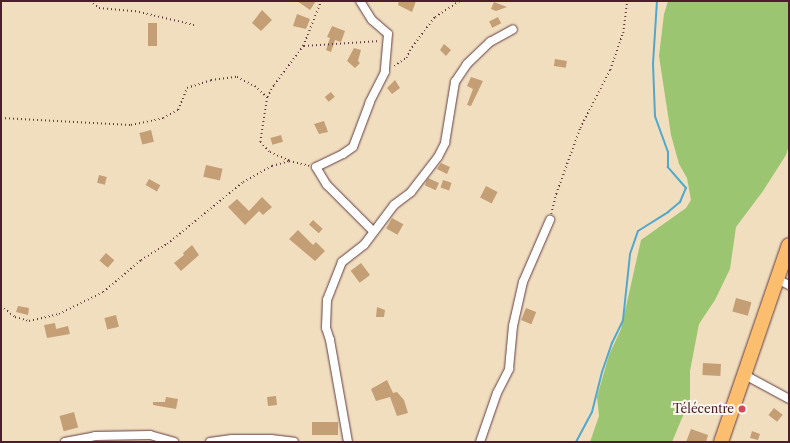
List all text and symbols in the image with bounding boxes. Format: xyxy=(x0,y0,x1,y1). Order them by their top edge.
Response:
place label: Télécentre xyxy=(673,402,734,416)
marker: Télécentre xyxy=(737,404,747,414)

